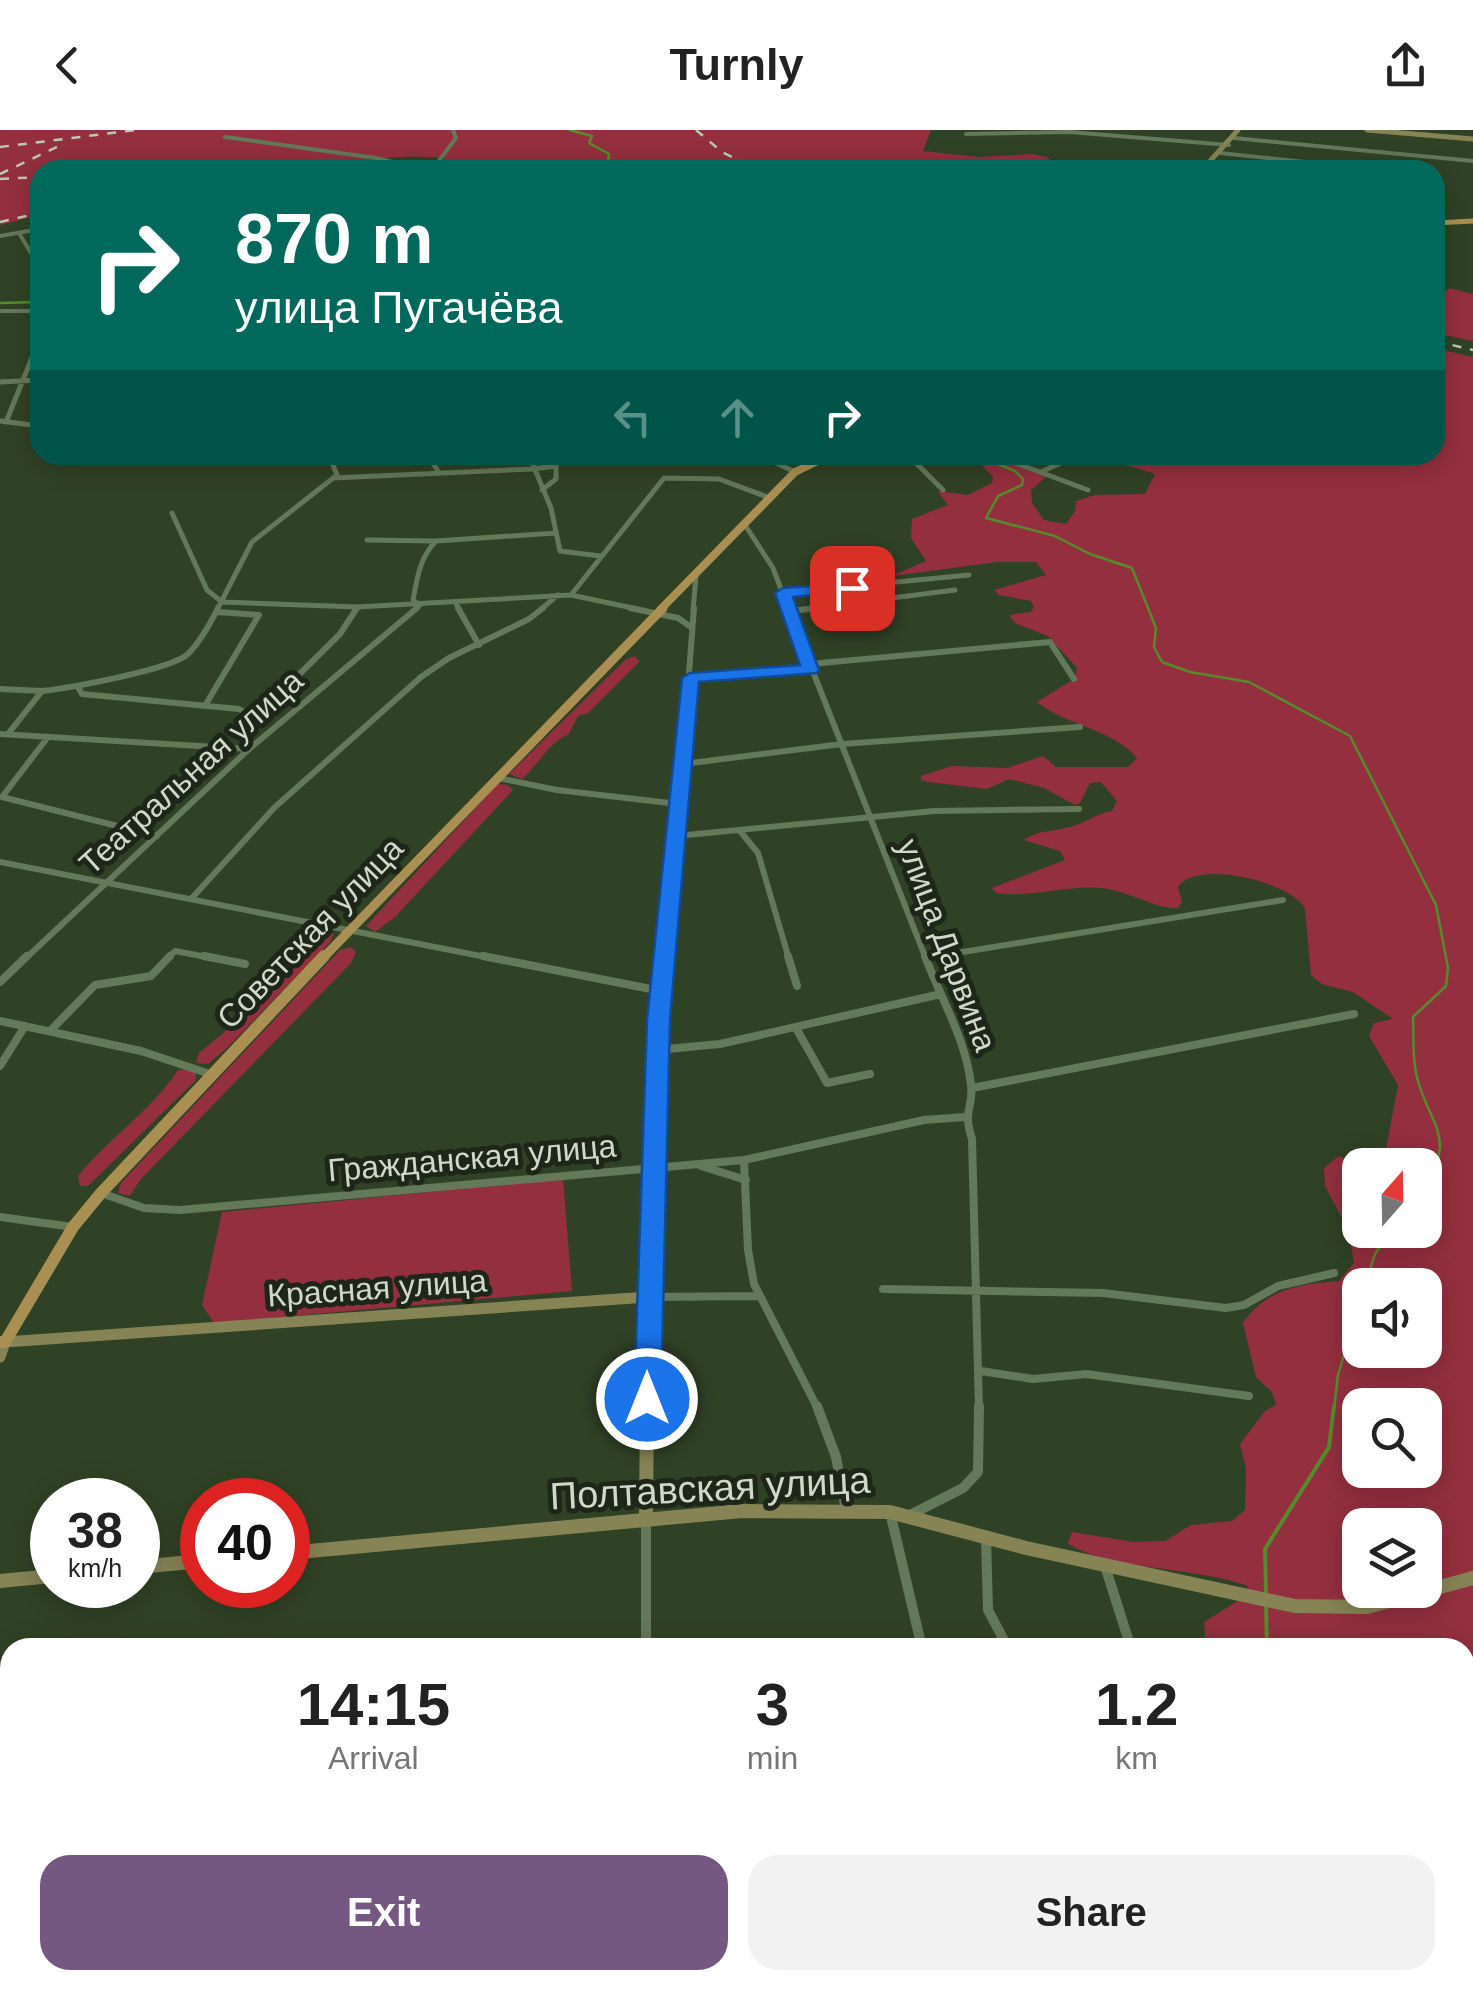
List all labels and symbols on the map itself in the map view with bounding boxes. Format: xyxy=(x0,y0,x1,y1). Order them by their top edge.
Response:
pin xyxy=(810,546,895,631)
street label: Театральная улица xyxy=(72,662,310,882)
street label: Советская улица xyxy=(210,830,410,1036)
street label: улица Дарвина xyxy=(890,834,1004,1056)
street label: Гражданская улица xyxy=(326,1127,618,1189)
north arrow xyxy=(1342,1148,1442,1248)
street label: Красная улица xyxy=(266,1262,488,1314)
position arrow xyxy=(595,1347,699,1451)
street label: Полтавская улица xyxy=(549,1459,872,1517)
speed limit sign: 40 xyxy=(180,1478,310,1608)

